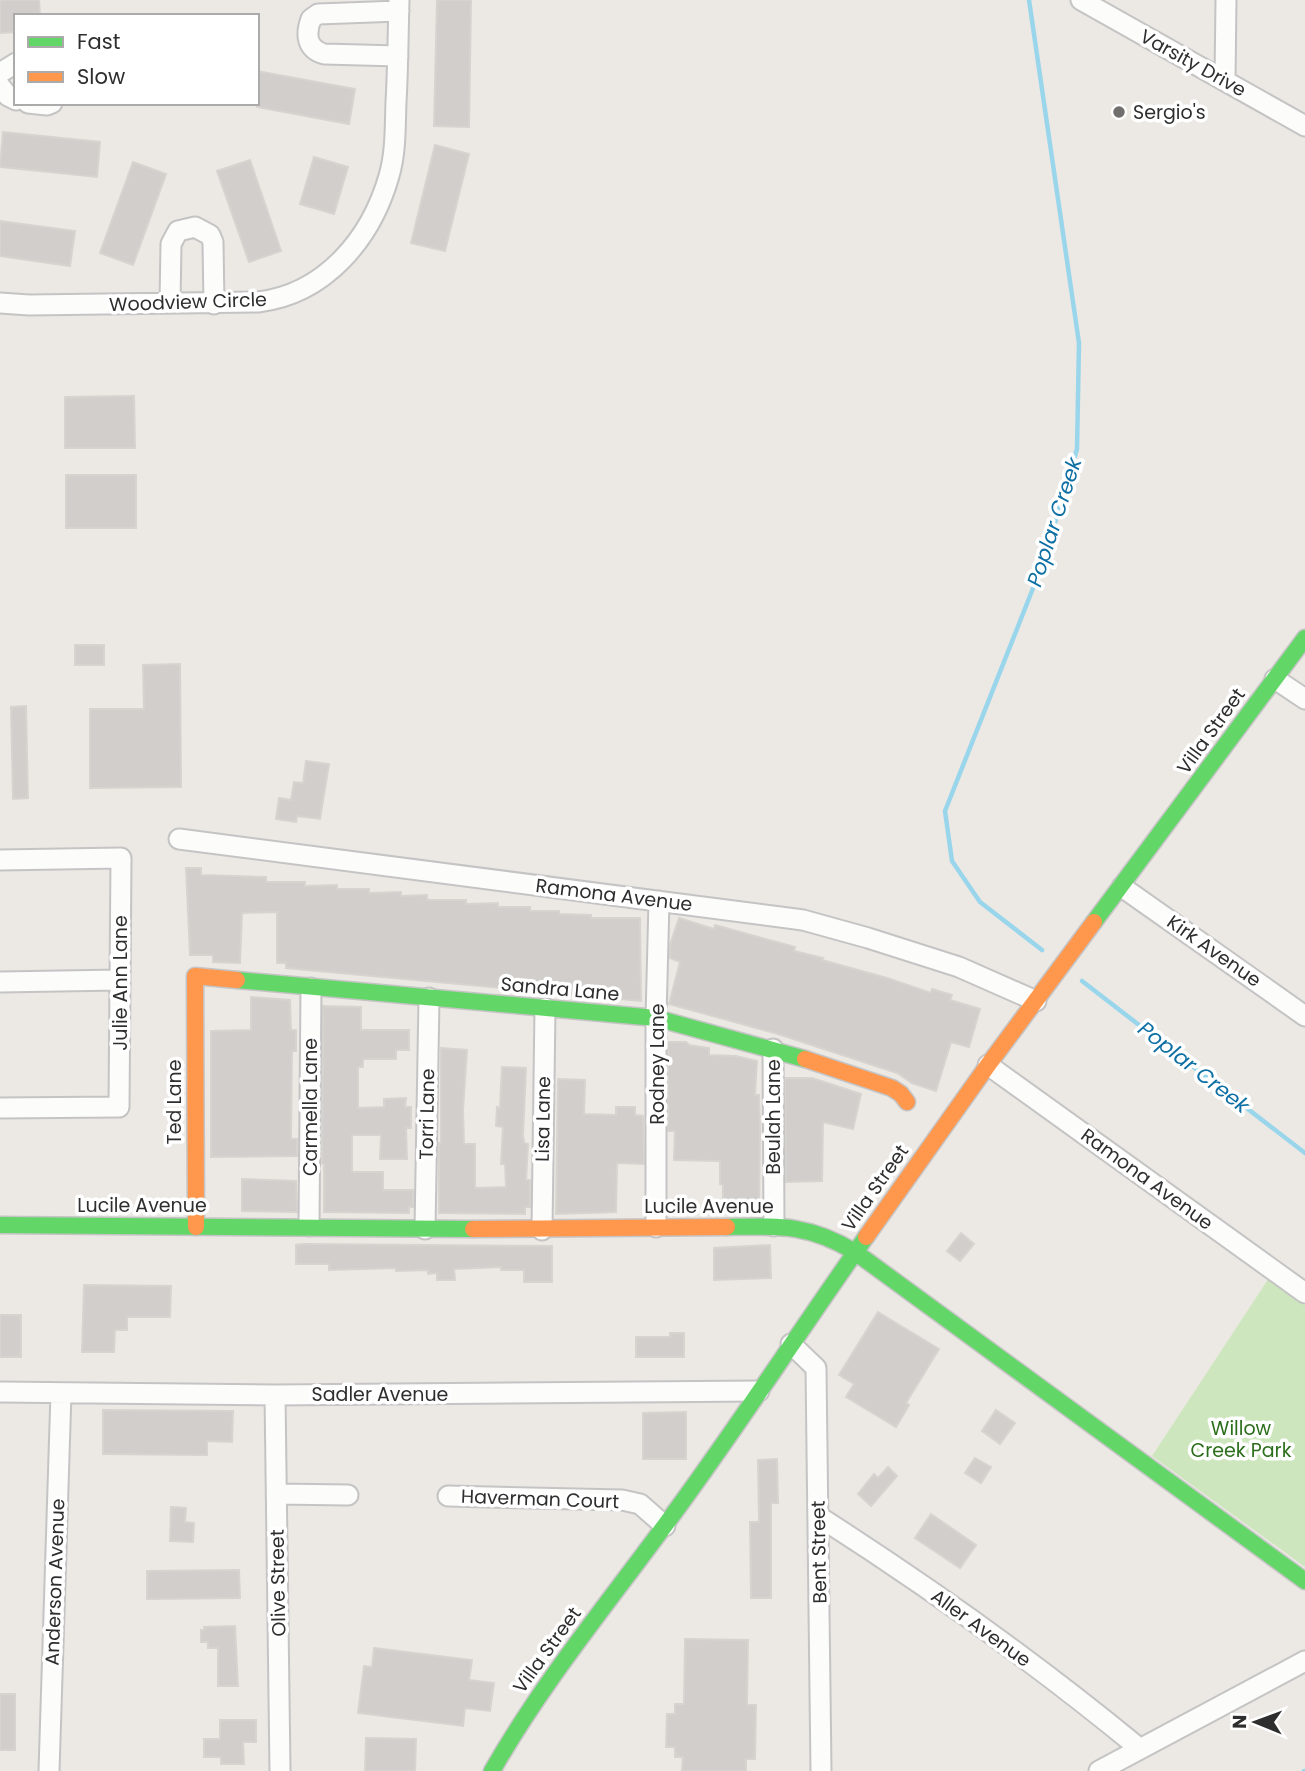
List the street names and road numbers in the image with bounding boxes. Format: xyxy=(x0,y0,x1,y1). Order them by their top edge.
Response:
street label: Varsity Drive xyxy=(1135,23,1251,103)
street label: Woodview Circle xyxy=(109,286,267,318)
street label: Villa Street xyxy=(1171,682,1251,780)
street label: Ramona Avenue xyxy=(534,872,694,918)
street label: Kirk Avenue xyxy=(1161,909,1267,993)
street label: Julie Ann Lane xyxy=(107,915,134,1051)
street label: Sandra Lane xyxy=(500,970,620,1008)
street label: Rodney Lane xyxy=(644,1003,671,1125)
street label: Carmella Lane xyxy=(297,1038,324,1176)
street label: Beulah Lane xyxy=(760,1059,787,1175)
street label: Ted Lane xyxy=(161,1060,188,1144)
street label: Torri Lane xyxy=(413,1068,441,1160)
street label: Lisa Lane xyxy=(529,1076,557,1162)
street label: Ramona Avenue xyxy=(1075,1122,1219,1236)
street label: Villa Street xyxy=(835,1139,915,1237)
street label: Lucile Avenue xyxy=(77,1192,207,1219)
street label: Lucile Avenue xyxy=(644,1193,774,1220)
street label: Sadler Avenue xyxy=(312,1381,448,1408)
street label: Haverman Court xyxy=(460,1483,620,1515)
street label: Anderson Avenue xyxy=(39,1498,71,1666)
street label: Bent Street xyxy=(805,1500,833,1604)
street label: Olive Street xyxy=(264,1529,292,1637)
street label: Aller Avenue xyxy=(926,1583,1036,1673)
street label: Villa Street xyxy=(507,1601,587,1699)

